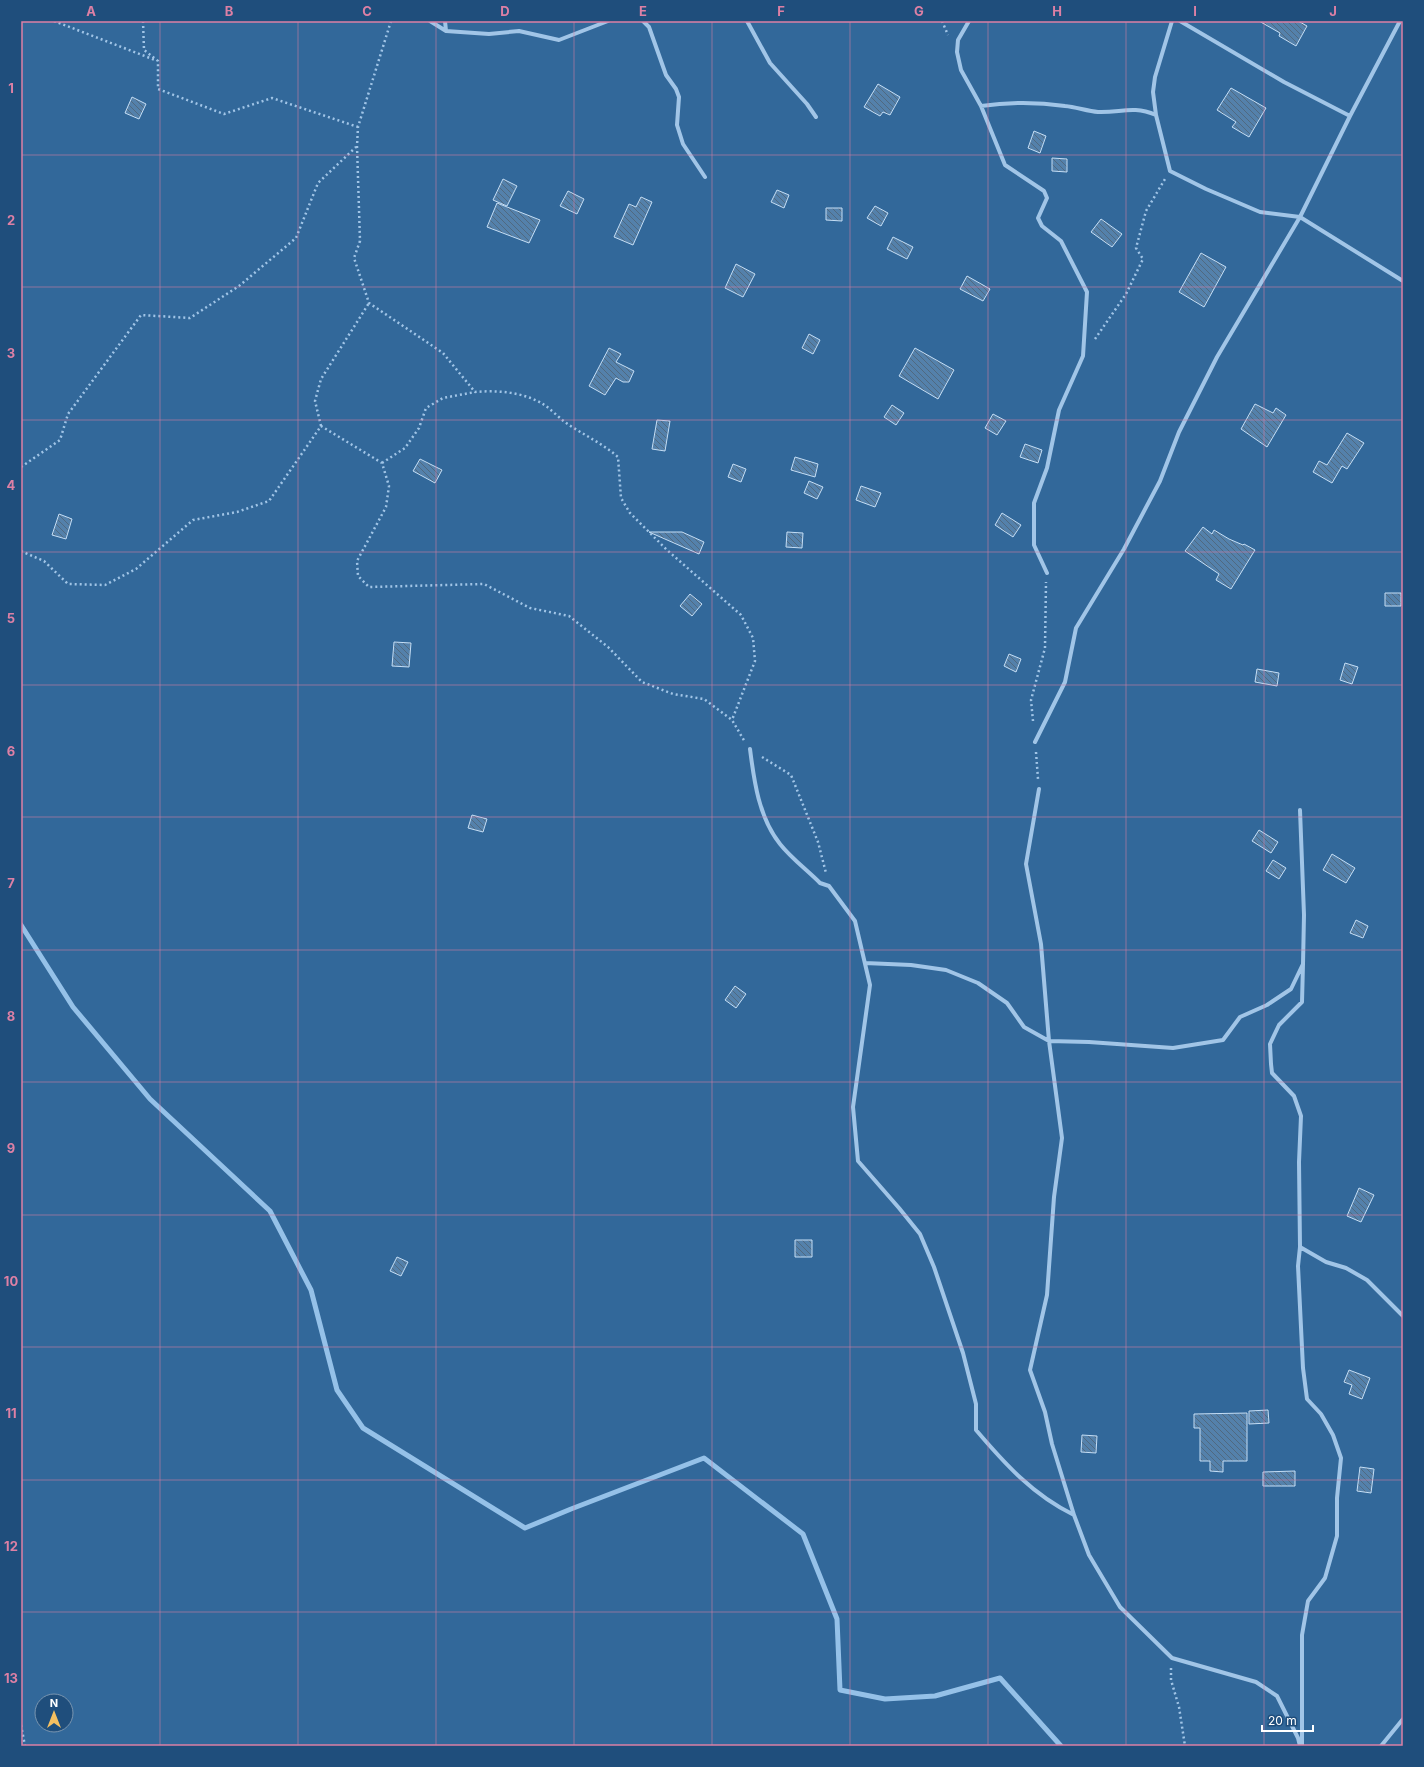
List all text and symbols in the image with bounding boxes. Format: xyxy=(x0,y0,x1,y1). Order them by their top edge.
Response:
text: A xyxy=(86,3,96,19)
text: B xyxy=(225,3,234,19)
text: C xyxy=(362,3,372,19)
text: D xyxy=(500,3,510,19)
text: E xyxy=(639,3,647,19)
text: F xyxy=(777,3,785,19)
text: G xyxy=(914,3,924,19)
text: H xyxy=(1052,3,1062,19)
text: I xyxy=(1193,3,1197,19)
text: J xyxy=(1329,3,1337,19)
text: 1 xyxy=(8,80,14,96)
text: 2 xyxy=(7,212,15,228)
text: 3 xyxy=(7,345,15,361)
text: 4 xyxy=(7,477,16,493)
text: 5 xyxy=(7,610,15,626)
text: 6 xyxy=(7,743,15,759)
text: 7 xyxy=(7,875,15,891)
text: 8 xyxy=(7,1008,15,1024)
text: 9 xyxy=(7,1140,15,1156)
text: 10 xyxy=(4,1273,18,1289)
text: 11 xyxy=(5,1405,17,1421)
text: 12 xyxy=(4,1538,18,1554)
text: 13 xyxy=(4,1670,18,1686)
north arrow xyxy=(34,1693,74,1733)
text: N xyxy=(50,1696,58,1710)
scale bar xyxy=(1262,1707,1313,1733)
text: 20 m xyxy=(1268,1713,1297,1728)

